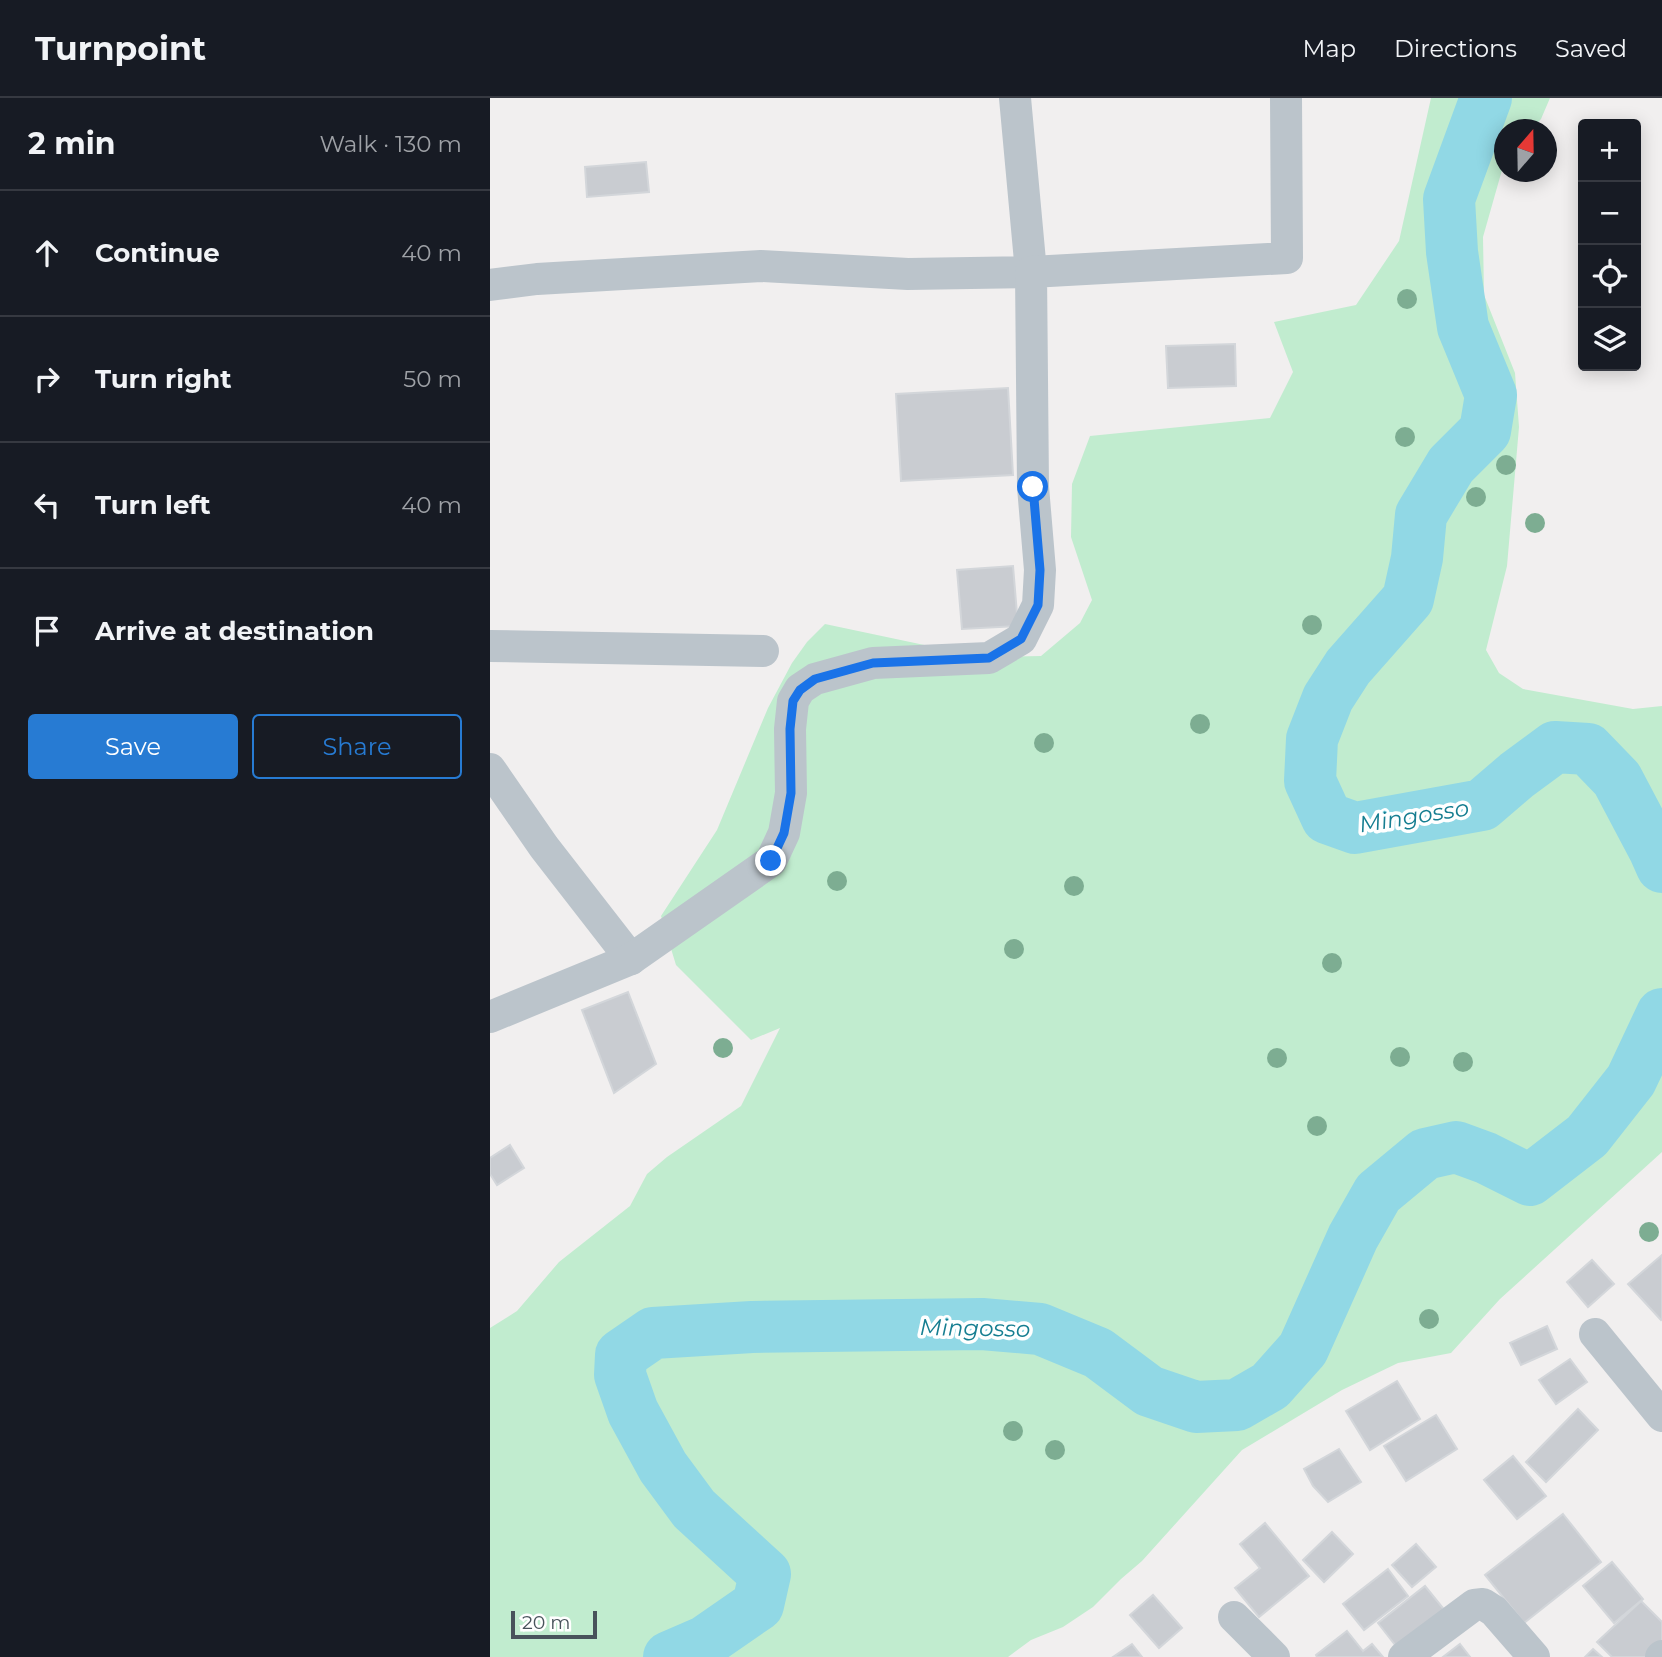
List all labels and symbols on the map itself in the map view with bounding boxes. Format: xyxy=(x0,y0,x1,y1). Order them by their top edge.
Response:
north arrow xyxy=(1494,119,1557,182)
route start xyxy=(1017,471,1048,502)
water label: Mingosso xyxy=(1357,794,1471,838)
route end xyxy=(755,845,786,876)
water label: Mingosso xyxy=(919,1313,1031,1343)
scale bar xyxy=(511,1608,597,1640)

